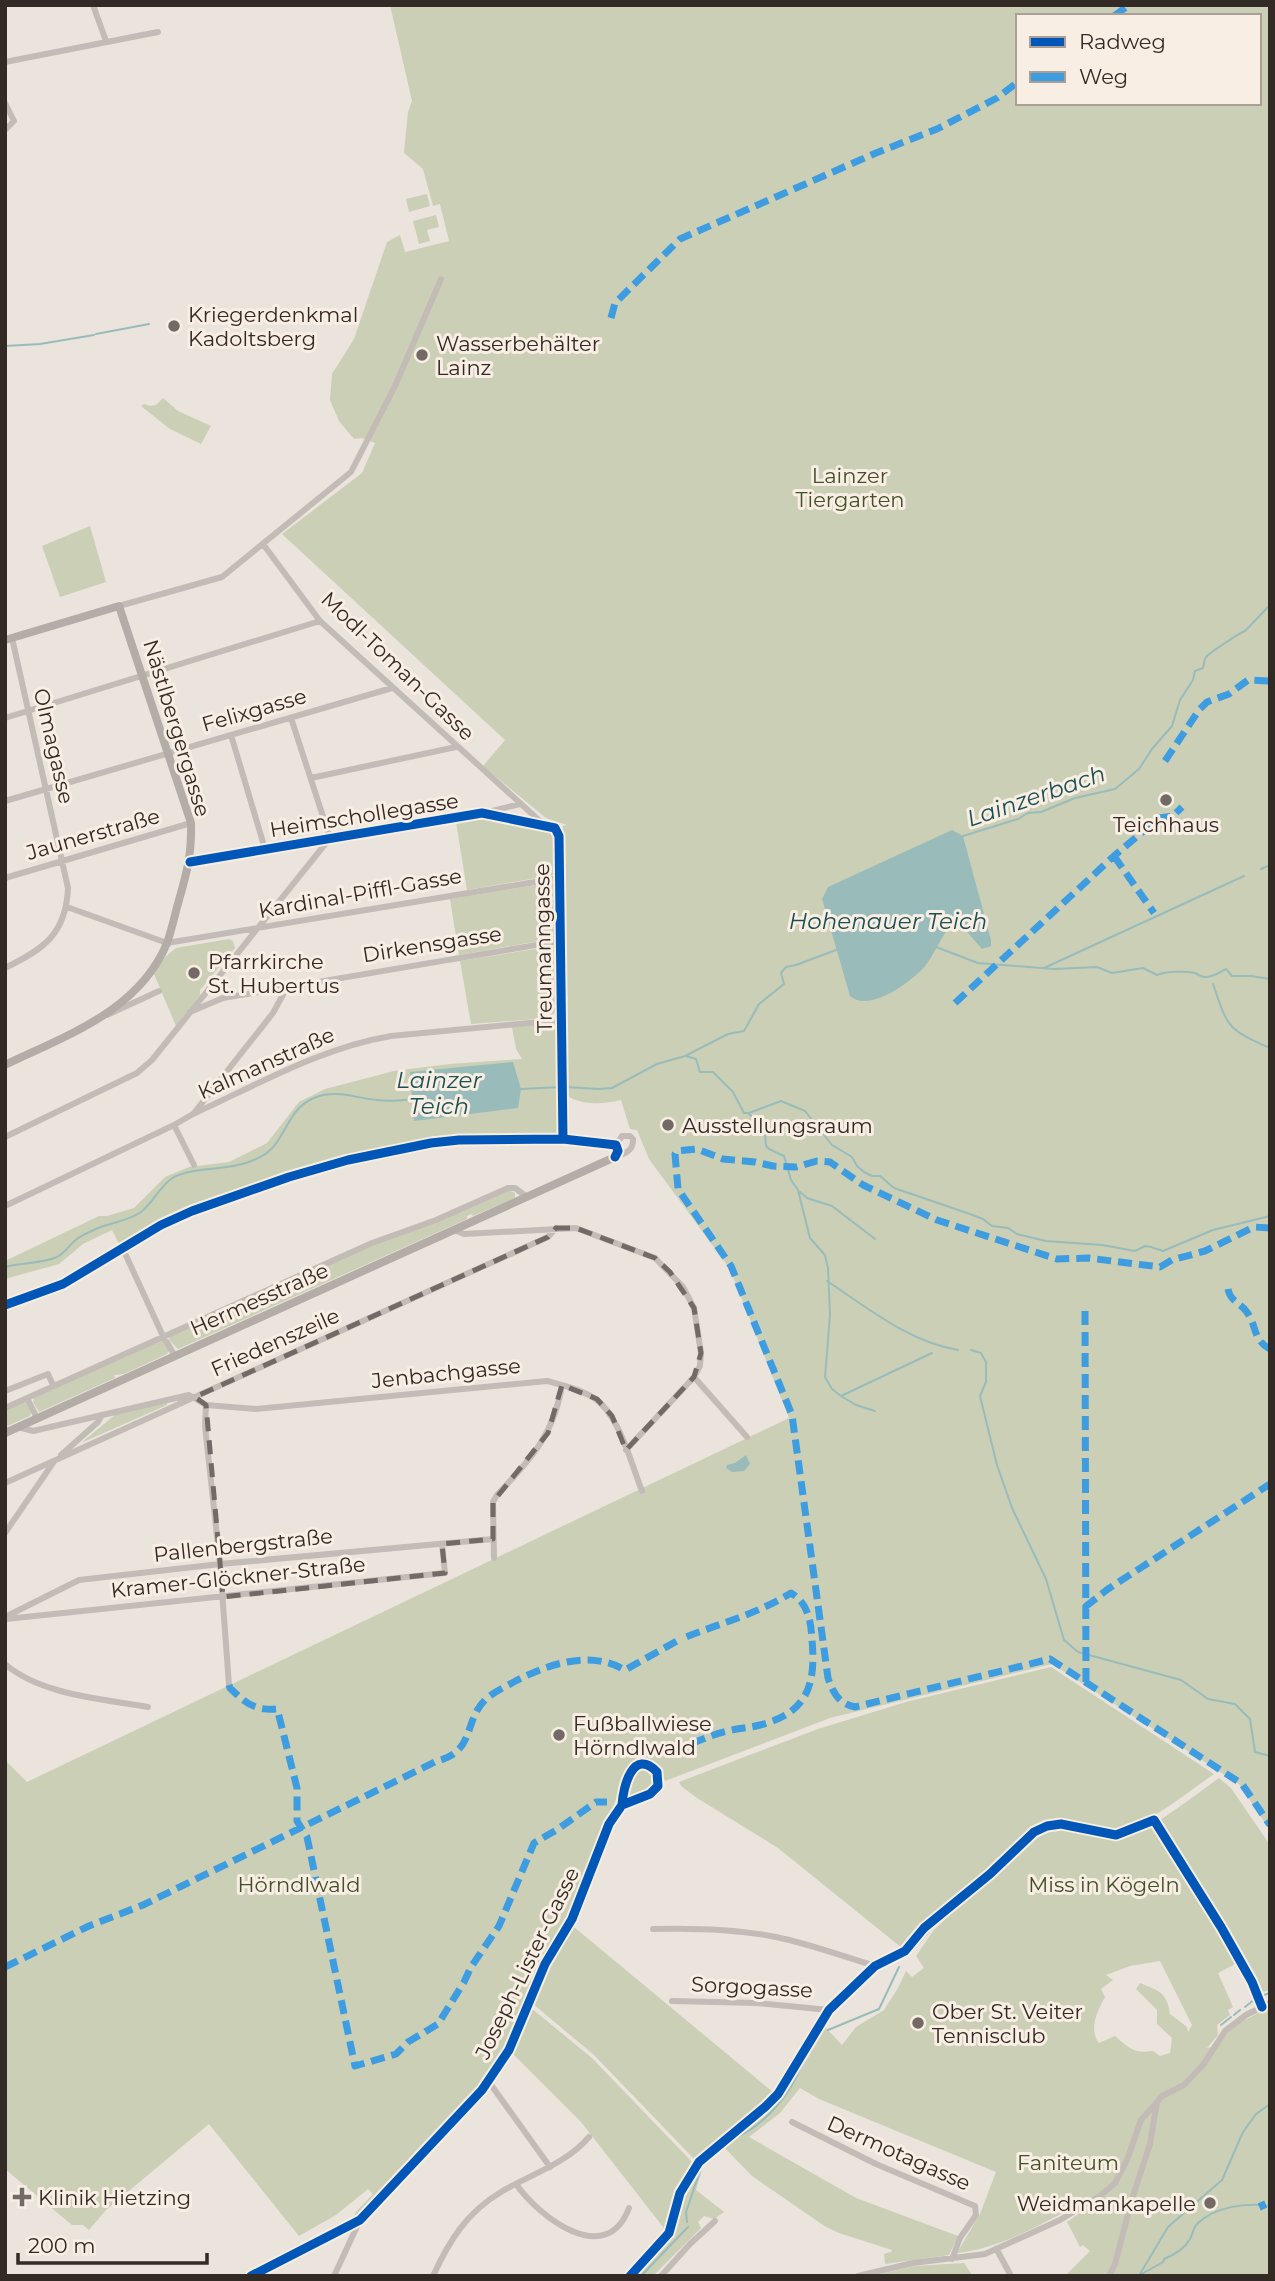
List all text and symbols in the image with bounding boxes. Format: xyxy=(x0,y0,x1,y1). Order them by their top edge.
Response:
legend xyxy=(1016,14,1261,105)
text: Radweg xyxy=(1079,29,1166,54)
text: Weg xyxy=(1079,64,1128,89)
place label: Kriegerdenkmal Kadoltsberg xyxy=(188,302,358,351)
marker: Kriegerdenkmal Kadoltsberg xyxy=(166,318,182,334)
place label: Wasserbehälter Lainz xyxy=(436,331,600,380)
marker: Wasserbehälter Lainz xyxy=(414,347,430,363)
park label: Lainzer Tiergarten xyxy=(795,463,905,512)
street label: Modl-Toman-Gasse xyxy=(316,586,480,746)
street label: Nästlbergergasse xyxy=(138,636,216,820)
street label: Felixgasse xyxy=(199,683,309,737)
street label: Olmagasse xyxy=(29,686,79,806)
water label: Lainzerbach xyxy=(963,759,1109,833)
street label: Heimschollegasse xyxy=(268,788,460,842)
marker: Teichhaus xyxy=(1158,792,1174,808)
street label: Jaunerstraße xyxy=(22,803,163,865)
place label: Teichhaus xyxy=(1113,812,1219,837)
street label: Kardinal-Piffl-Gasse xyxy=(256,863,464,923)
street label: Treumanngasse xyxy=(529,863,557,1033)
water label: Hohenauer Teich xyxy=(789,907,987,935)
street label: Dirkensgasse xyxy=(361,921,503,967)
place label: Pfarrkirche St. Hubertus xyxy=(208,949,339,998)
marker: Pfarrkirche St. Hubertus xyxy=(186,965,202,981)
street label: Kalmanstraße xyxy=(194,1022,338,1104)
water label: Lainzer Teich xyxy=(396,1066,482,1120)
place label: Ausstellungsraum xyxy=(682,1113,873,1138)
marker: Ausstellungsraum xyxy=(660,1117,676,1133)
street label: Hermesstraße xyxy=(186,1257,332,1341)
street label: Friedenszeile xyxy=(207,1302,343,1382)
street label: Jenbachgasse xyxy=(369,1353,522,1393)
street label: Pallenbergstraße xyxy=(152,1523,334,1567)
street label: Kramer-Glöckner-Straße xyxy=(109,1551,367,1603)
place label: Fußballwiese Hörndlwald xyxy=(573,1711,712,1760)
marker: Fußballwiese Hörndlwald xyxy=(551,1727,567,1743)
street label: Joseph-Lister-Gasse xyxy=(469,1863,584,2064)
park label: Hörndlwald xyxy=(238,1872,360,1897)
park label: Miss in Kögeln xyxy=(1028,1872,1180,1897)
street label: Sorgogasse xyxy=(691,1971,813,2003)
place label: Ober St. Veiter Tennisclub xyxy=(932,1999,1083,2048)
marker: Ober St. Veiter Tennisclub xyxy=(910,2015,926,2031)
street label: Dermotagasse xyxy=(823,2110,975,2196)
park label: Faniteum xyxy=(1017,2150,1119,2175)
place label: Klinik Hietzing xyxy=(38,2185,191,2210)
marker: Klinik Hietzing xyxy=(12,2187,32,2207)
place label: Weidmankapelle xyxy=(1017,2191,1196,2216)
marker: Weidmankapelle xyxy=(1202,2195,1218,2211)
scale bar xyxy=(18,2222,206,2266)
text: 200 m xyxy=(28,2233,95,2258)

